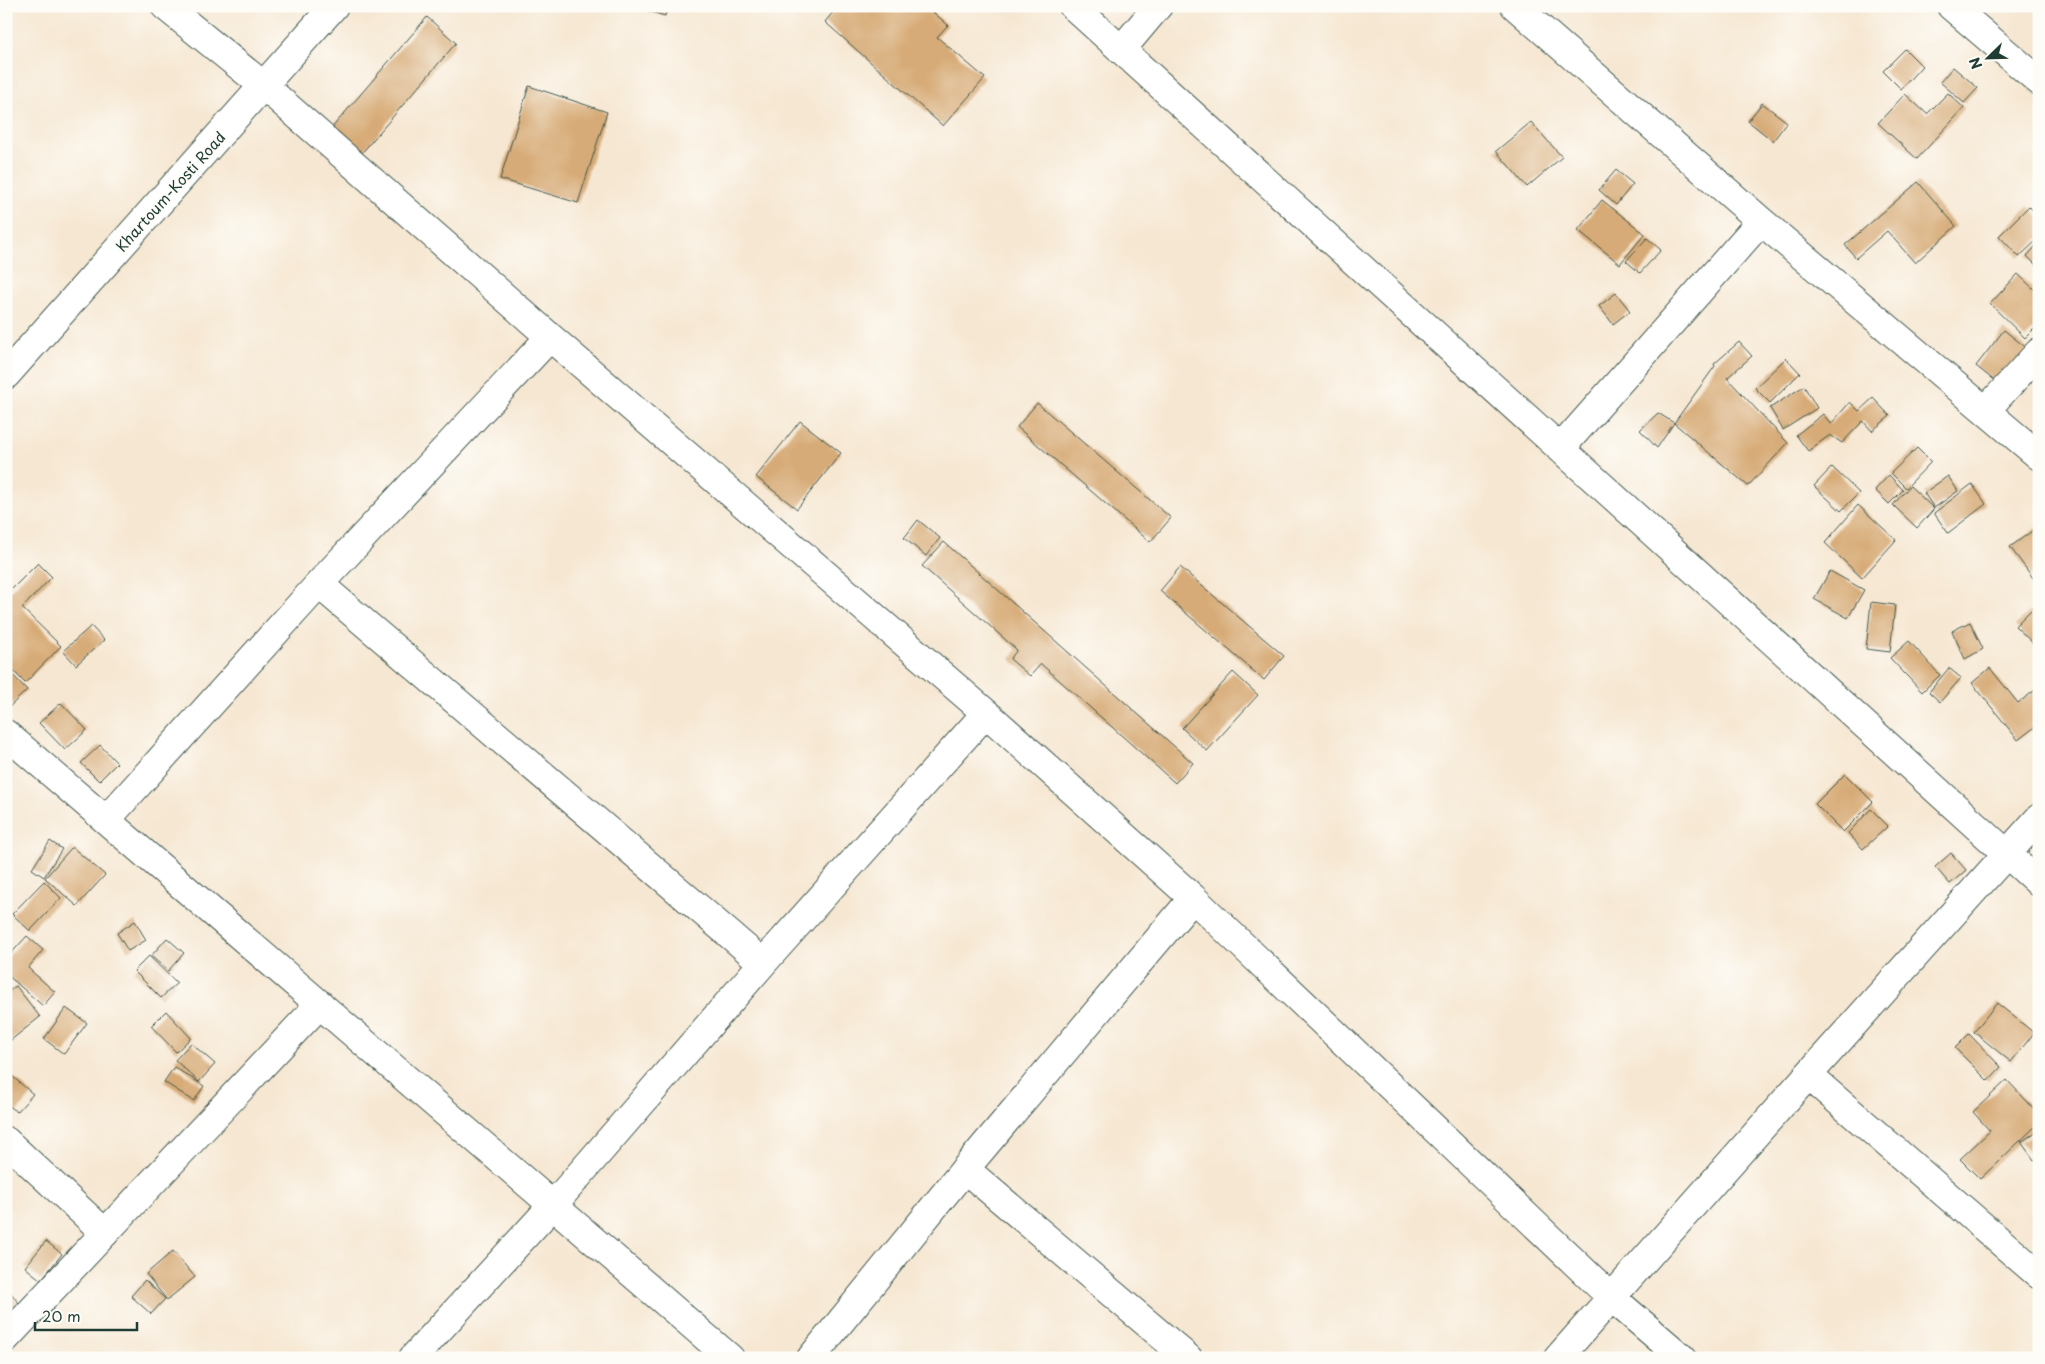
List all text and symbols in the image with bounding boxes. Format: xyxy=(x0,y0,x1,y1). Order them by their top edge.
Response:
north arrow xyxy=(1962,32,2012,82)
text: N xyxy=(1964,54,1987,72)
street label: Khartoum-Kosti Road xyxy=(110,126,230,256)
scale bar xyxy=(35,1299,138,1331)
text: 20 m xyxy=(42,1304,81,1327)

